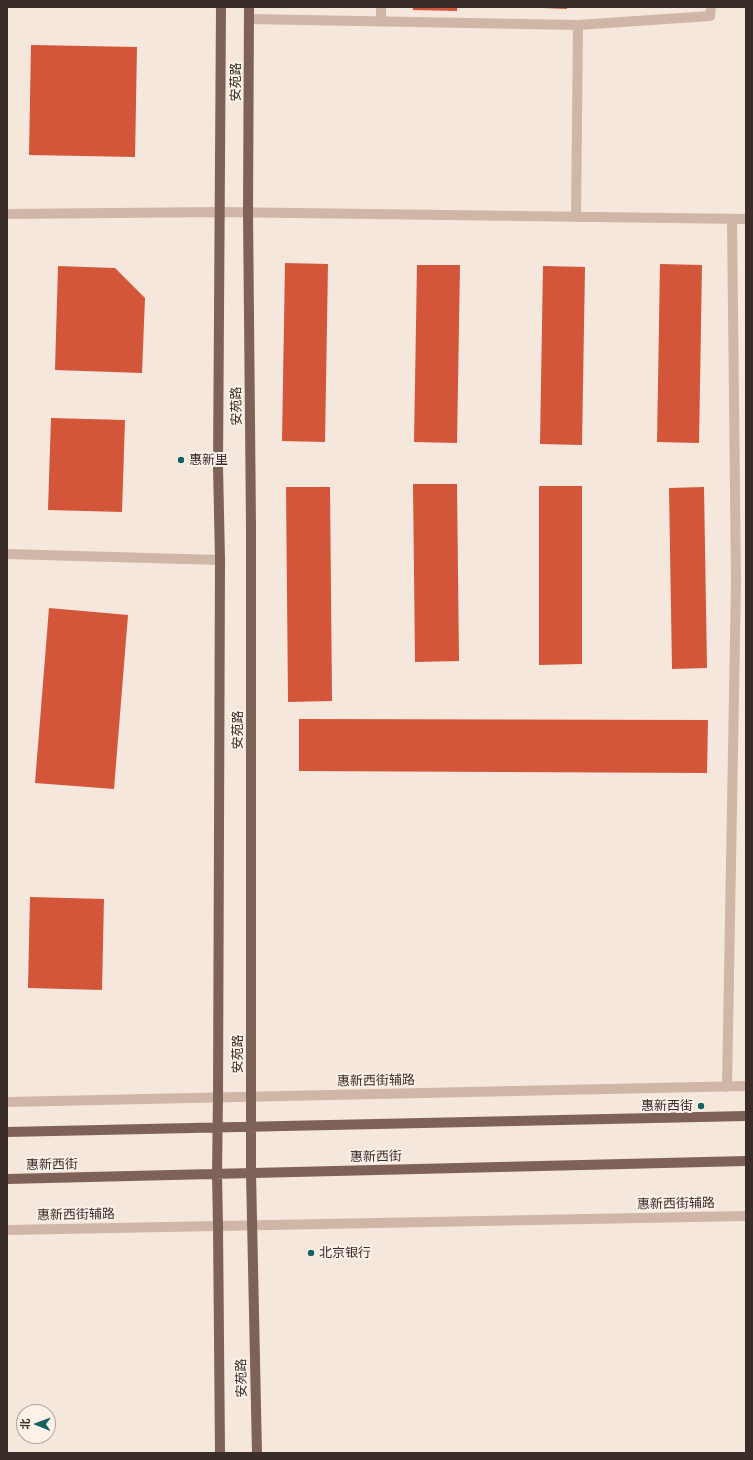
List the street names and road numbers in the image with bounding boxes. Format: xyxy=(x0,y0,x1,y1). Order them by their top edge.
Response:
street label: 安苑路 xyxy=(228,63,244,101)
street label: 安苑路 xyxy=(229,386,245,426)
street label: 安苑路 xyxy=(230,711,246,749)
street label: 安苑路 xyxy=(230,1035,246,1073)
street label: 惠新西街辅路 xyxy=(337,1073,415,1089)
street label: 惠新西街 xyxy=(350,1149,402,1165)
street label: 惠新西街 xyxy=(26,1157,78,1173)
street label: 惠新西街辅路 xyxy=(637,1196,715,1212)
street label: 惠新西街辅路 xyxy=(37,1207,115,1223)
street label: 安苑路 xyxy=(234,1358,250,1398)

